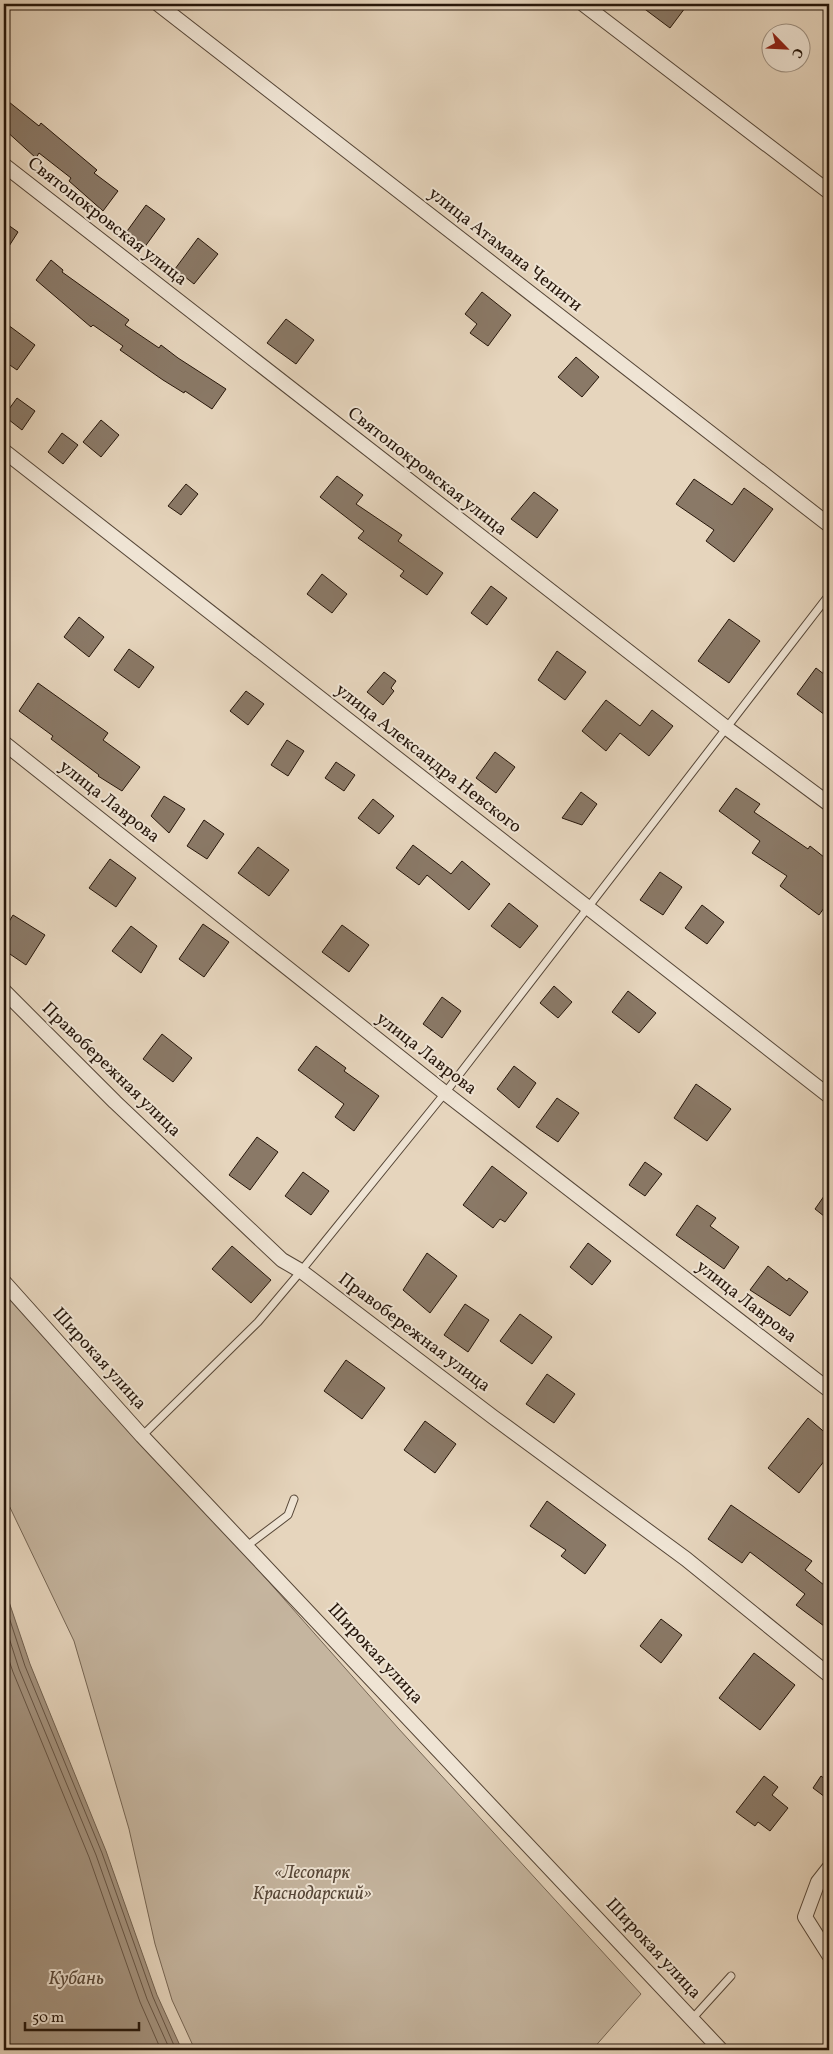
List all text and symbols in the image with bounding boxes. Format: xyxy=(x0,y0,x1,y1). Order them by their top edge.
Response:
north arrow xyxy=(760,22,810,72)
text: С xyxy=(786,45,807,61)
street label: Святопокровская улица xyxy=(22,152,192,292)
street label: улица Атамана Чепиги xyxy=(423,182,587,318)
street label: Святопокровская улица xyxy=(342,402,512,542)
street label: улица Александра Невского xyxy=(329,678,527,840)
street label: улица Лаврова xyxy=(53,755,165,849)
street label: Правобережная улица xyxy=(36,997,186,1143)
street label: улица Лаврова xyxy=(370,1007,482,1101)
street label: улица Лаврова xyxy=(690,1255,802,1349)
street label: Правобережная улица xyxy=(333,1267,495,1399)
street label: Широкая улица xyxy=(46,1302,152,1416)
street label: Широкая улица xyxy=(321,1598,429,1710)
park label: «Лесопарк Краснодарский» xyxy=(252,1861,372,1907)
street label: Широкая улица xyxy=(599,1893,707,2005)
water label: Кубань xyxy=(48,1966,104,1992)
scale bar xyxy=(25,1999,139,2031)
text: 50 m xyxy=(32,2008,64,2029)

